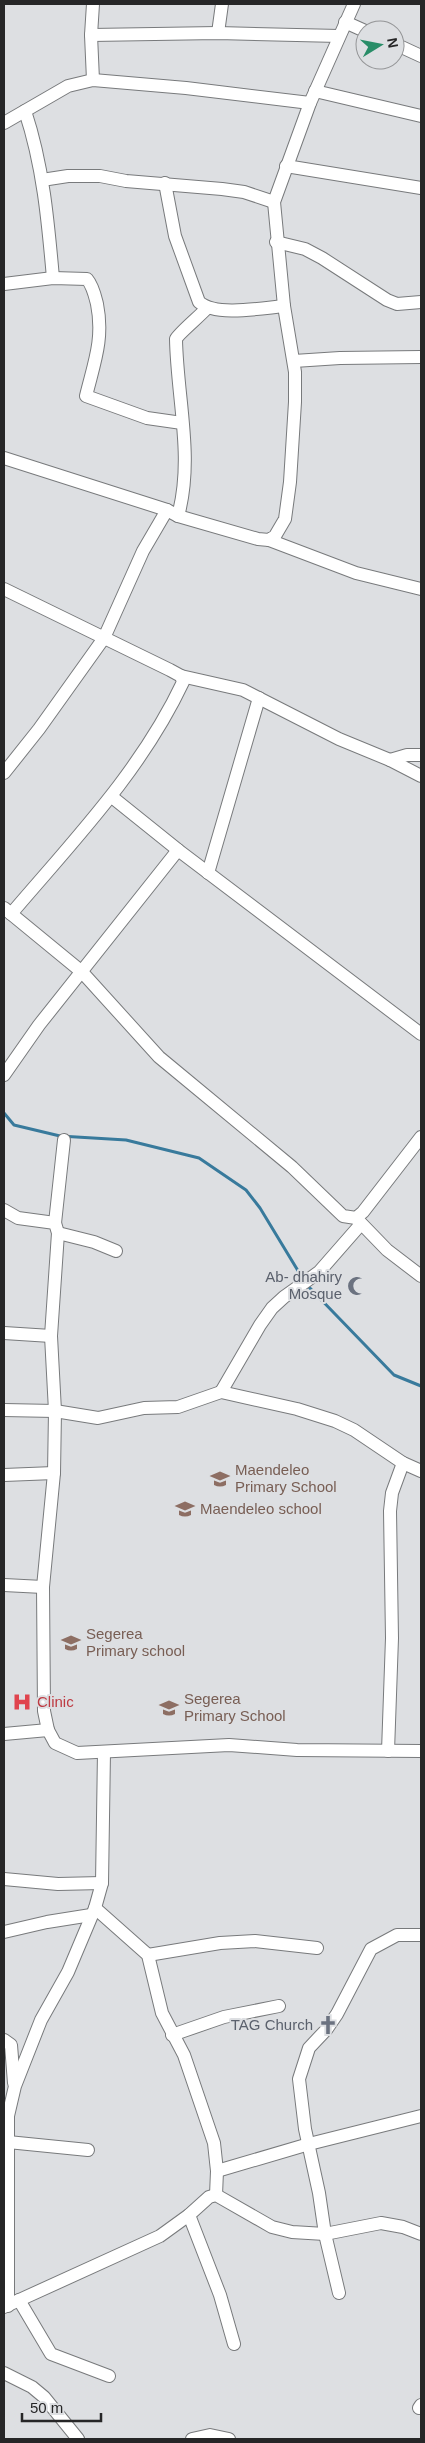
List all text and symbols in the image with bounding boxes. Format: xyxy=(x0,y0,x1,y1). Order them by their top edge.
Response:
north arrow xyxy=(355,20,405,70)
text: N xyxy=(384,36,402,49)
place label: Ab- dhahiry Mosque xyxy=(265,1268,342,1302)
mosque icon: Ab- dhahiry Mosque xyxy=(346,1275,368,1297)
place label: Maendeleo Primary School xyxy=(235,1461,337,1495)
school or university icon: Maendeleo Primary School xyxy=(209,1468,231,1490)
school or university icon: Maendeleo school xyxy=(174,1498,196,1520)
place label: Maendeleo school xyxy=(200,1500,322,1517)
place label: Segerea Primary school xyxy=(86,1625,185,1659)
school or university icon: Segerea Primary school xyxy=(60,1632,82,1654)
place label: Segerea Primary School xyxy=(184,1690,286,1724)
hospital icon: Clinic xyxy=(11,1691,33,1713)
place label: Clinic xyxy=(37,1693,74,1710)
school or university icon: Segerea Primary School xyxy=(158,1697,180,1719)
church icon: TAG Church xyxy=(317,2014,339,2036)
place label: TAG Church xyxy=(231,2016,313,2033)
scale bar xyxy=(22,2390,101,2422)
text: 50 m xyxy=(30,2399,63,2416)

